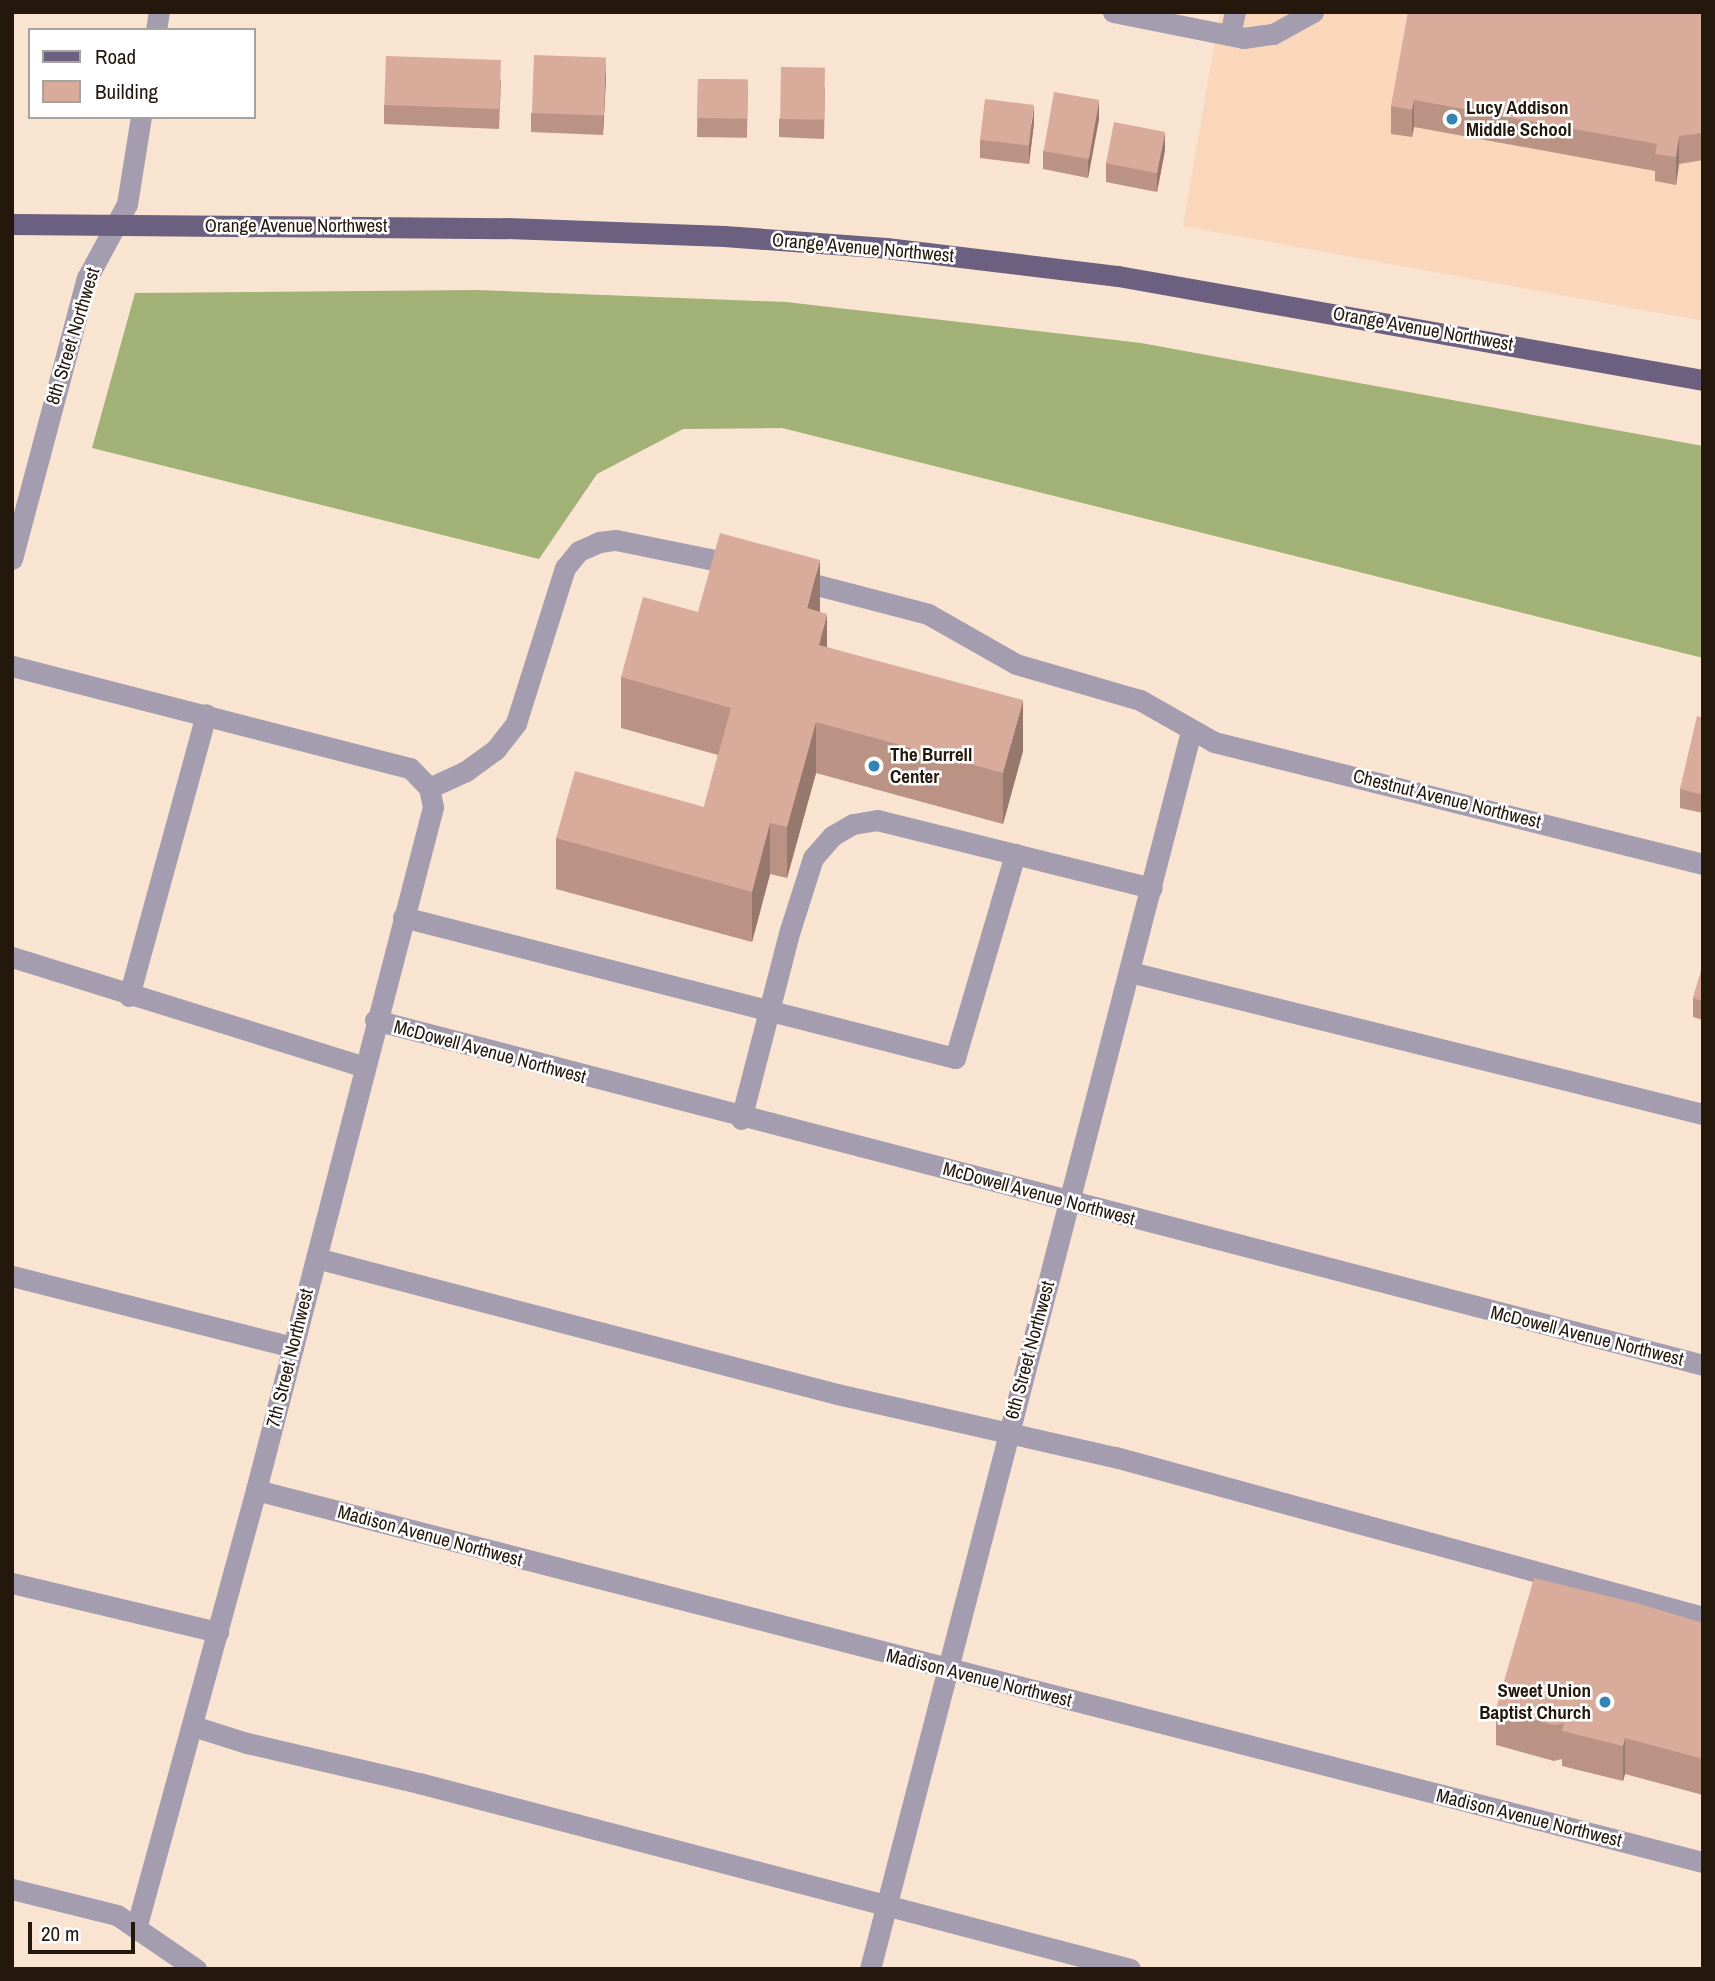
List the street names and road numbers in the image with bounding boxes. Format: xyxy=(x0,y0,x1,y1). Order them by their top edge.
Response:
street label: Orange Avenue Northwest xyxy=(204,215,388,237)
street label: Orange Avenue Northwest xyxy=(771,229,955,267)
street label: 8th Street Northwest xyxy=(41,265,105,407)
street label: Orange Avenue Northwest xyxy=(1331,302,1515,356)
street label: Chestnut Avenue Northwest xyxy=(1350,765,1544,833)
street label: McDowell Avenue Northwest xyxy=(391,1015,589,1089)
street label: McDowell Avenue Northwest xyxy=(940,1157,1138,1231)
street label: 6th Street Northwest xyxy=(1001,1278,1059,1422)
street label: 7th Street Northwest xyxy=(262,1286,318,1430)
street label: McDowell Avenue Northwest xyxy=(1488,1301,1686,1371)
street label: Madison Avenue Northwest xyxy=(335,1500,525,1572)
street label: Madison Avenue Northwest xyxy=(884,1644,1074,1712)
street label: Madison Avenue Northwest xyxy=(1434,1784,1624,1852)

